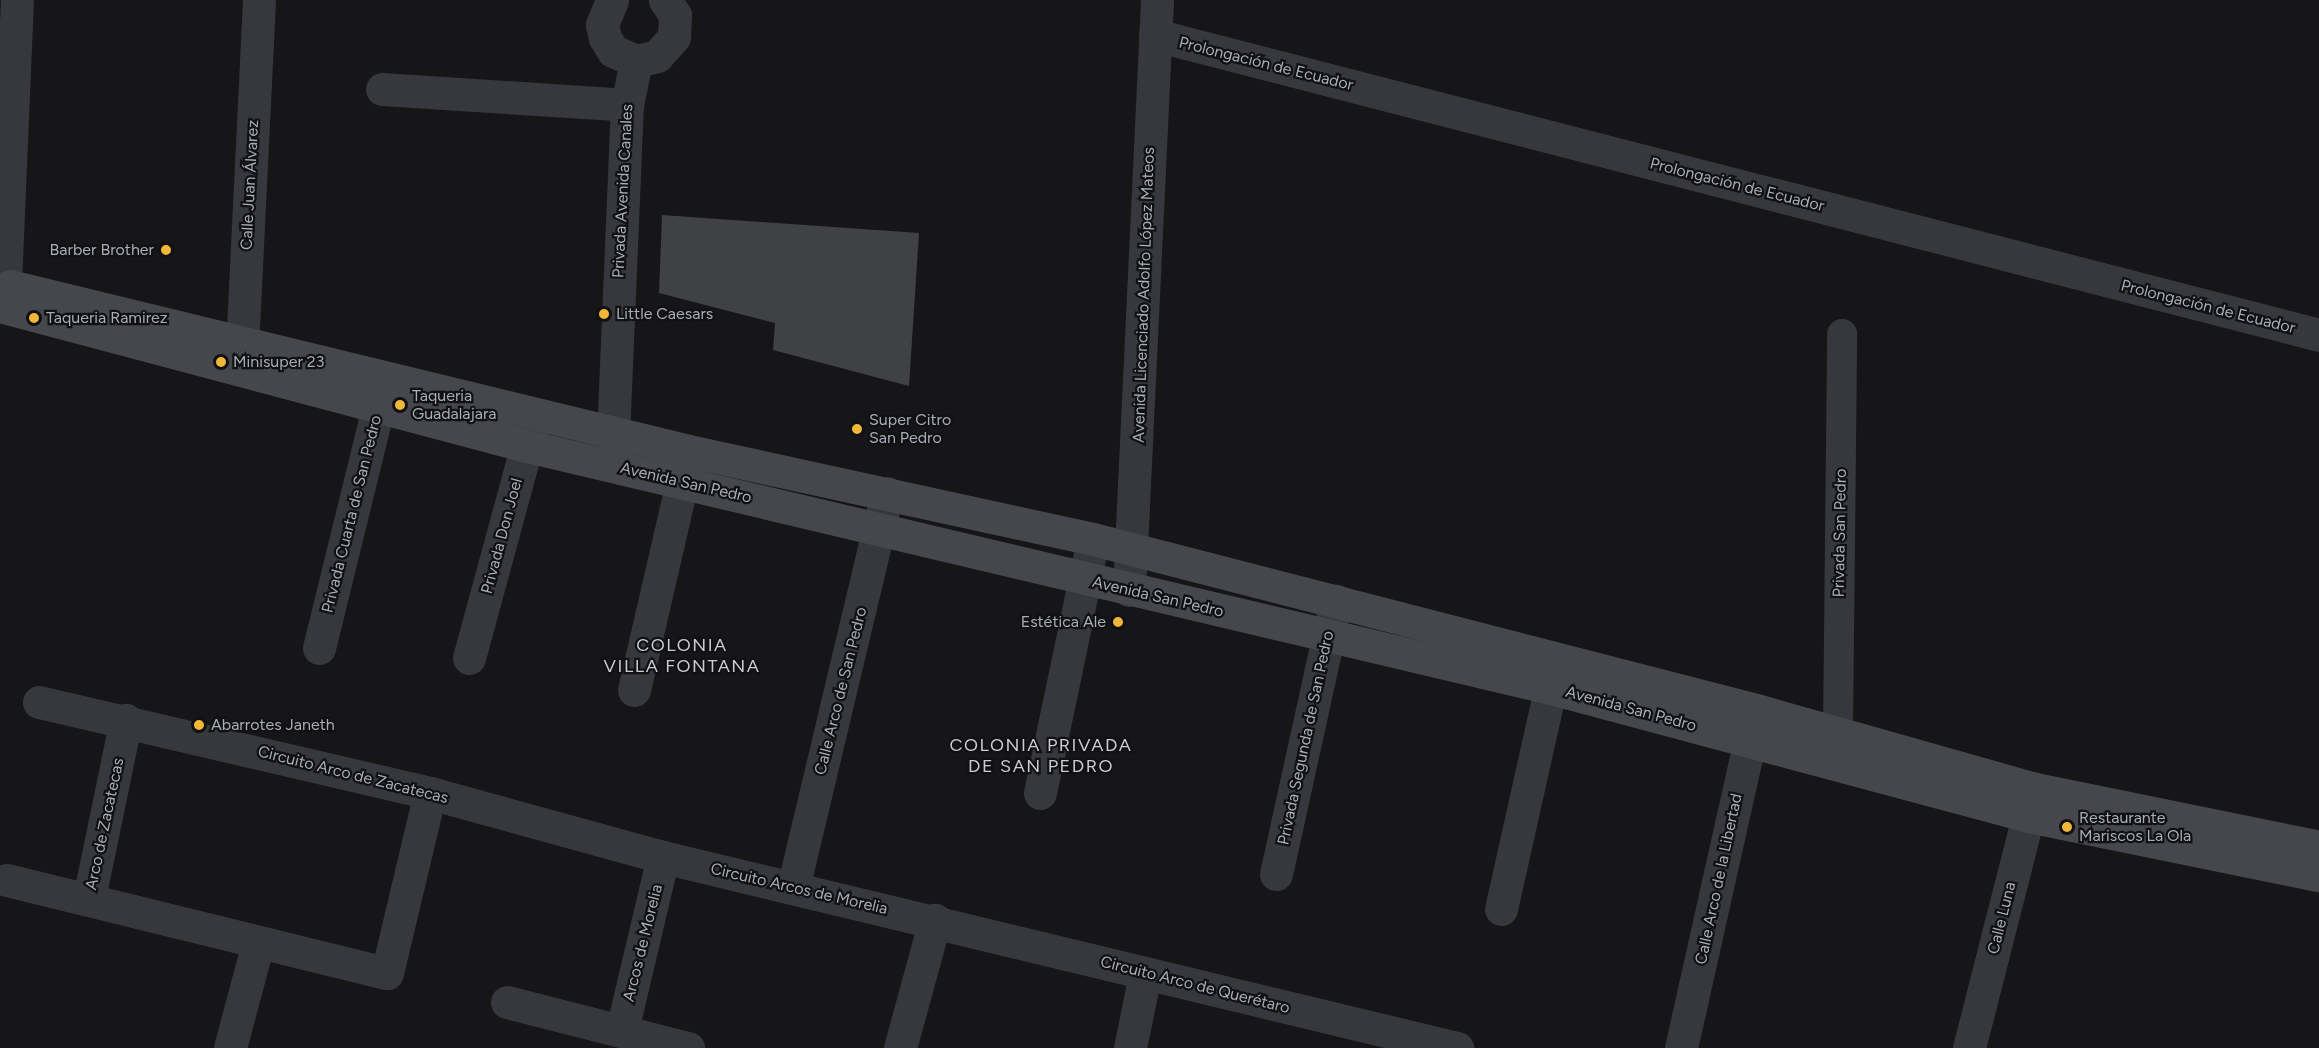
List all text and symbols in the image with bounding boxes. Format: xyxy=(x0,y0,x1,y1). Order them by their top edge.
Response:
street label: Prolongación de Ecuador xyxy=(1177,33,1355,95)
street label: Privada Avenida Canales xyxy=(609,103,637,279)
street label: Calle Juan Álvarez xyxy=(237,119,263,251)
street label: Avenida Licenciado Adolfo López Mateos xyxy=(1129,147,1159,443)
street label: Prolongación de Ecuador xyxy=(1648,154,1826,216)
place label: Barber Brother xyxy=(50,240,154,260)
marker: Barber Brother xyxy=(159,243,173,257)
street label: Prolongación de Ecuador xyxy=(2119,276,2297,338)
place label: Little Caesars xyxy=(616,304,713,324)
marker: Little Caesars xyxy=(597,307,611,321)
place label: Taqueria Ramirez xyxy=(46,308,168,328)
marker: Taqueria Ramirez xyxy=(27,311,41,325)
place label: Minisuper 23 xyxy=(233,352,324,372)
marker: Minisuper 23 xyxy=(214,355,228,369)
place label: Taqueria Guadalajara xyxy=(412,386,496,424)
marker: Taqueria Guadalajara xyxy=(393,398,407,412)
place label: Super Citro San Pedro xyxy=(869,410,951,448)
street label: Privada Cuarta de San Pedro xyxy=(318,413,386,615)
marker: Super Citro San Pedro xyxy=(850,422,864,436)
street label: Avenida San Pedro xyxy=(618,459,754,507)
street label: Privada San Pedro xyxy=(1829,468,1851,598)
street label: Privada Don Joel xyxy=(477,476,527,596)
street label: Avenida San Pedro xyxy=(1090,573,1226,621)
street label: Calle Arco de San Pedro xyxy=(811,605,871,777)
place label: Estética Ale xyxy=(1021,612,1106,632)
marker: Estética Ale xyxy=(1111,615,1125,629)
street label: Privada Segunda de San Pedro xyxy=(1274,629,1338,847)
district label: COLONIA VILLA FONTANA xyxy=(604,635,760,678)
street label: Avenida San Pedro xyxy=(1564,682,1698,736)
place label: Abarrotes Janeth xyxy=(211,715,335,735)
marker: Abarrotes Janeth xyxy=(192,718,206,732)
district label: COLONIA PRIVADA DE SAN PEDRO xyxy=(950,735,1132,777)
street label: Circuito Arco de Zacatecas xyxy=(256,742,450,808)
street label: Arco de Zacatecas xyxy=(82,756,128,892)
street label: Calle Arco de la Libertad xyxy=(1691,792,1747,966)
place label: Restaurante Mariscos La Ola xyxy=(2079,808,2191,846)
marker: Restaurante Mariscos La Ola xyxy=(2060,820,2074,834)
street label: Circuito Arcos de Morelia xyxy=(709,859,889,919)
street label: Calle Luna xyxy=(1984,880,2020,956)
street label: Arcos de Morelia xyxy=(619,882,667,1004)
street label: Circuito Arco de Querétaro xyxy=(1098,952,1292,1018)

